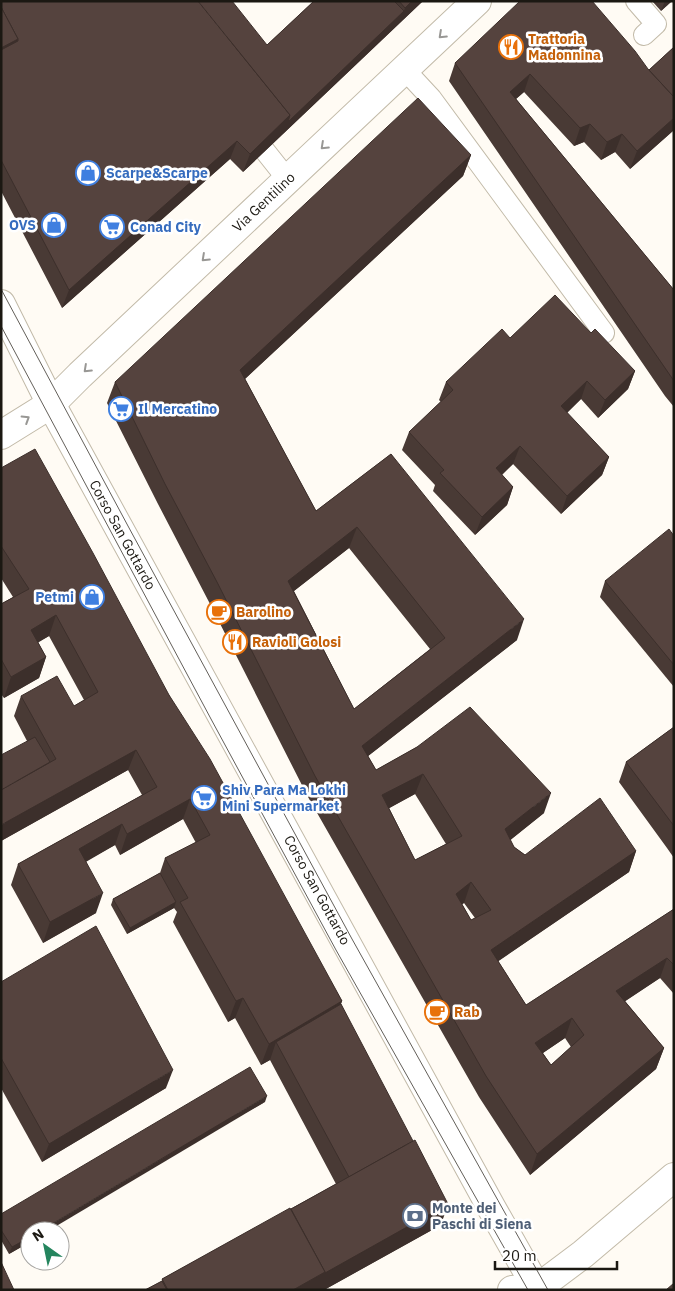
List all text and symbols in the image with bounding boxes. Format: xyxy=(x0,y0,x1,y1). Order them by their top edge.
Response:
one-way arrow xyxy=(439,29,448,38)
place label: Trattoria Madonnina xyxy=(528,30,601,64)
restaurant icon: Trattoria Madonnina xyxy=(498,34,524,60)
one-way arrow xyxy=(320,140,329,149)
shop icon: Scarpe&Scarpe xyxy=(75,160,101,186)
place label: Scarpe&Scarpe xyxy=(106,164,208,182)
street label: Via Gentilino xyxy=(228,168,299,236)
shop icon: OVS xyxy=(41,212,67,238)
supermarket icon: Conad City xyxy=(99,214,125,240)
place label: OVS xyxy=(9,216,36,234)
place label: Conad City xyxy=(130,218,202,236)
one-way arrow xyxy=(202,252,211,261)
one-way arrow xyxy=(83,363,92,372)
supermarket icon: Il Mercatino xyxy=(108,396,134,422)
place label: Il Mercatino xyxy=(138,400,217,418)
one-way arrow xyxy=(21,416,30,426)
street label: Corso San Gottardo xyxy=(85,477,160,593)
shop icon: Petmi xyxy=(79,584,105,610)
place label: Petmi xyxy=(35,588,74,606)
cafe icon: Barolino xyxy=(206,599,232,625)
place label: Barolino xyxy=(236,603,291,621)
restaurant icon: Ravioli Golosi xyxy=(222,629,248,655)
place label: Ravioli Golosi xyxy=(252,633,341,651)
place label: Shiv Para Ma Lokhi Mini Supermarket xyxy=(222,781,346,815)
supermarket icon: Shiv Para Ma Lokhi Mini Supermarket xyxy=(191,785,217,811)
street label: Corso San Gottardo xyxy=(280,832,355,948)
cafe icon: Rab xyxy=(424,999,450,1025)
place label: Rab xyxy=(454,1003,480,1021)
place label: Monte dei Paschi di Siena xyxy=(432,1199,532,1233)
bank icon: Monte dei Paschi di Siena xyxy=(402,1203,428,1229)
north arrow xyxy=(20,1221,70,1271)
text: N xyxy=(29,1225,47,1245)
scale bar xyxy=(495,1238,618,1270)
text: 20 m xyxy=(502,1246,537,1265)

